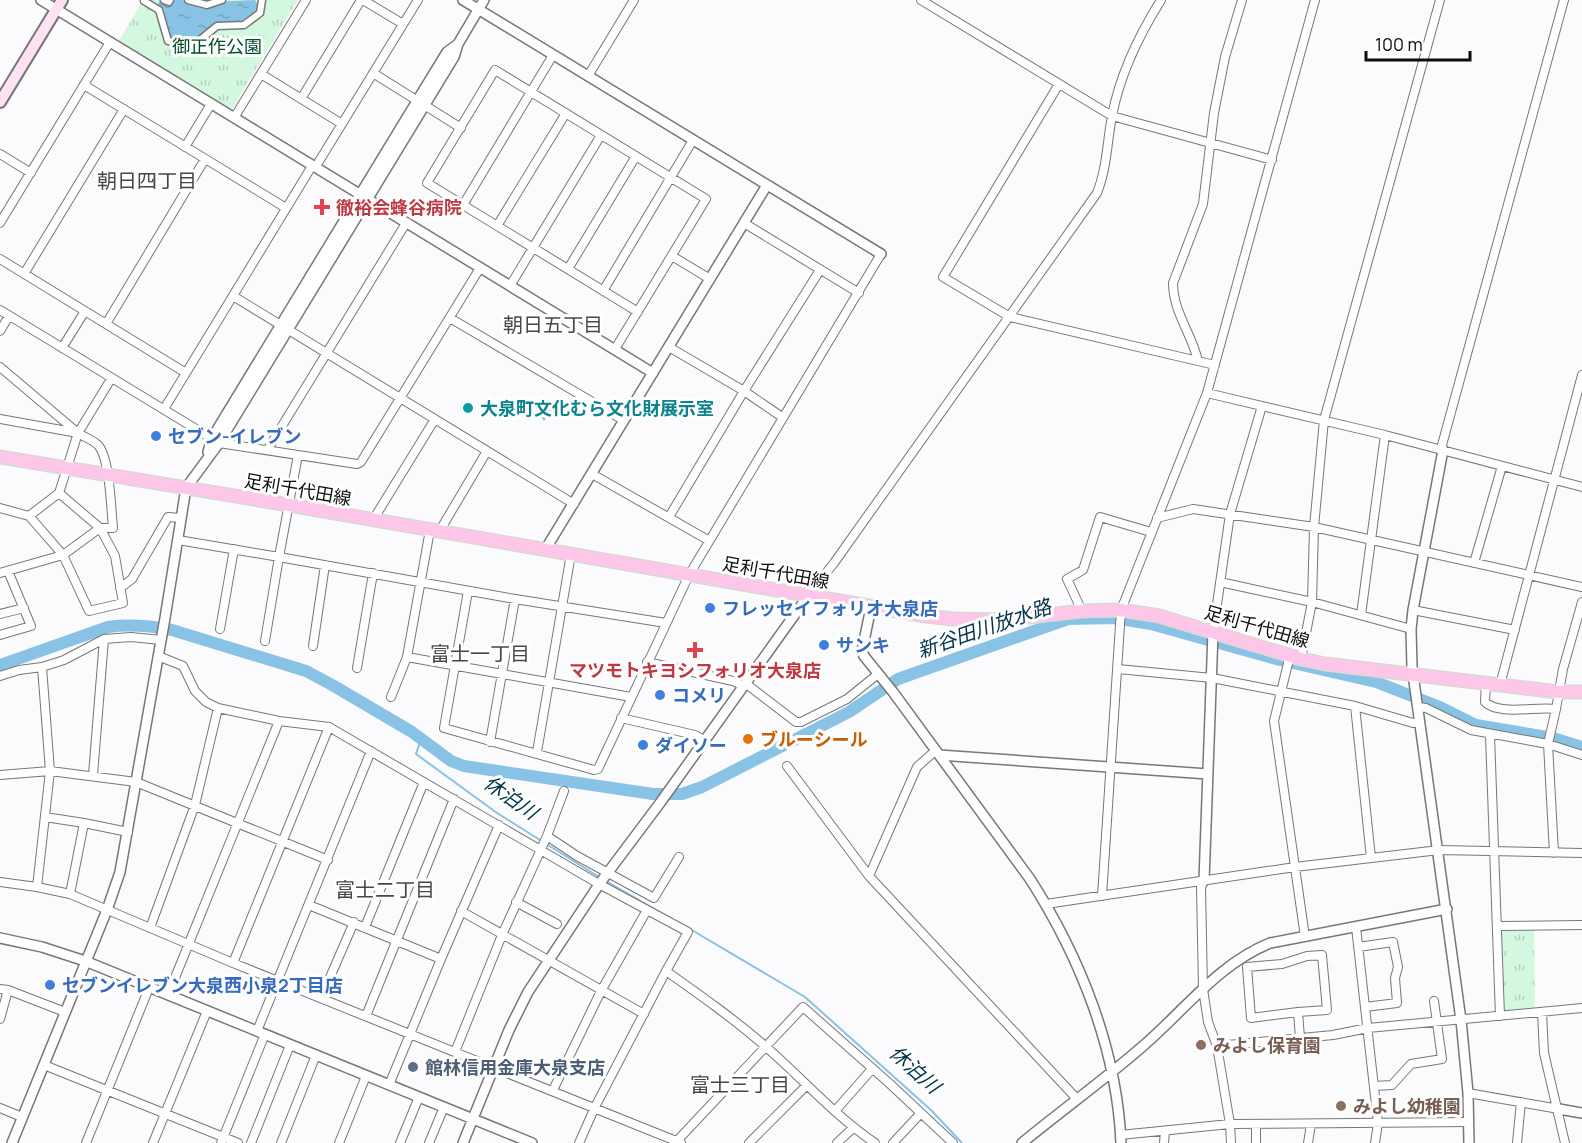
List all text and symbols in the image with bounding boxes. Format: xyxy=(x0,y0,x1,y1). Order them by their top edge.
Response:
scale bar xyxy=(1366,24,1470,62)
text: 100 m xyxy=(1375,32,1423,56)
park label: 御正作公園 xyxy=(172,34,262,58)
district label: 朝日四丁目 xyxy=(97,167,197,194)
place label: 徹裕会蜂谷病院 xyxy=(336,195,462,219)
marker: 徹裕会蜂谷病院 xyxy=(313,198,331,216)
district label: 朝日五丁目 xyxy=(503,311,603,338)
place label: 大泉町文化むら文化財展示室 xyxy=(480,396,714,420)
marker: 大泉町文化むら文化財展示室 xyxy=(461,401,475,415)
place label: セブン-イレブン xyxy=(168,424,302,448)
marker: セブン-イレブン xyxy=(149,429,163,443)
street label: 足利千代田線 xyxy=(243,468,353,510)
street label: 足利千代田線 xyxy=(721,551,831,593)
water label: 新谷田川放水路 xyxy=(913,592,1056,664)
place label: フレッセイフォリオ大泉店 xyxy=(722,596,938,620)
street label: 足利千代田線 xyxy=(1202,600,1312,652)
marker: フレッセイフォリオ大泉店 xyxy=(703,601,717,615)
place label: サンキ xyxy=(836,633,890,657)
marker: サンキ xyxy=(817,638,831,652)
district label: 富士一丁目 xyxy=(430,640,530,667)
marker: マツモトキヨシフォリオ大泉店 xyxy=(688,643,702,657)
place label: マツモトキヨシフォリオ大泉店 xyxy=(569,658,821,682)
place label: コメリ xyxy=(672,683,726,707)
marker: コメリ xyxy=(653,688,667,702)
place label: ブルーシール xyxy=(760,727,868,751)
marker: ブルーシール xyxy=(741,732,755,746)
place label: ダイソー xyxy=(655,733,727,757)
marker: ダイソー xyxy=(636,738,650,752)
water label: 休泊川 xyxy=(479,769,545,826)
district label: 富士二丁目 xyxy=(335,876,435,903)
place label: セブンイレブン大泉西小泉2丁目店 xyxy=(62,973,343,997)
marker: セブンイレブン大泉西小泉2丁目店 xyxy=(43,978,57,992)
place label: みよし保育園 xyxy=(1213,1033,1321,1057)
marker: みよし保育園 xyxy=(1194,1038,1208,1052)
water label: 休泊川 xyxy=(884,1039,948,1100)
place label: 館林信用金庫大泉支店 xyxy=(425,1055,605,1079)
marker: 館林信用金庫大泉支店 xyxy=(406,1060,420,1074)
district label: 富士三丁目 xyxy=(690,1071,790,1098)
place label: みよし幼稚園 xyxy=(1353,1094,1461,1118)
marker: みよし幼稚園 xyxy=(1334,1099,1348,1113)

